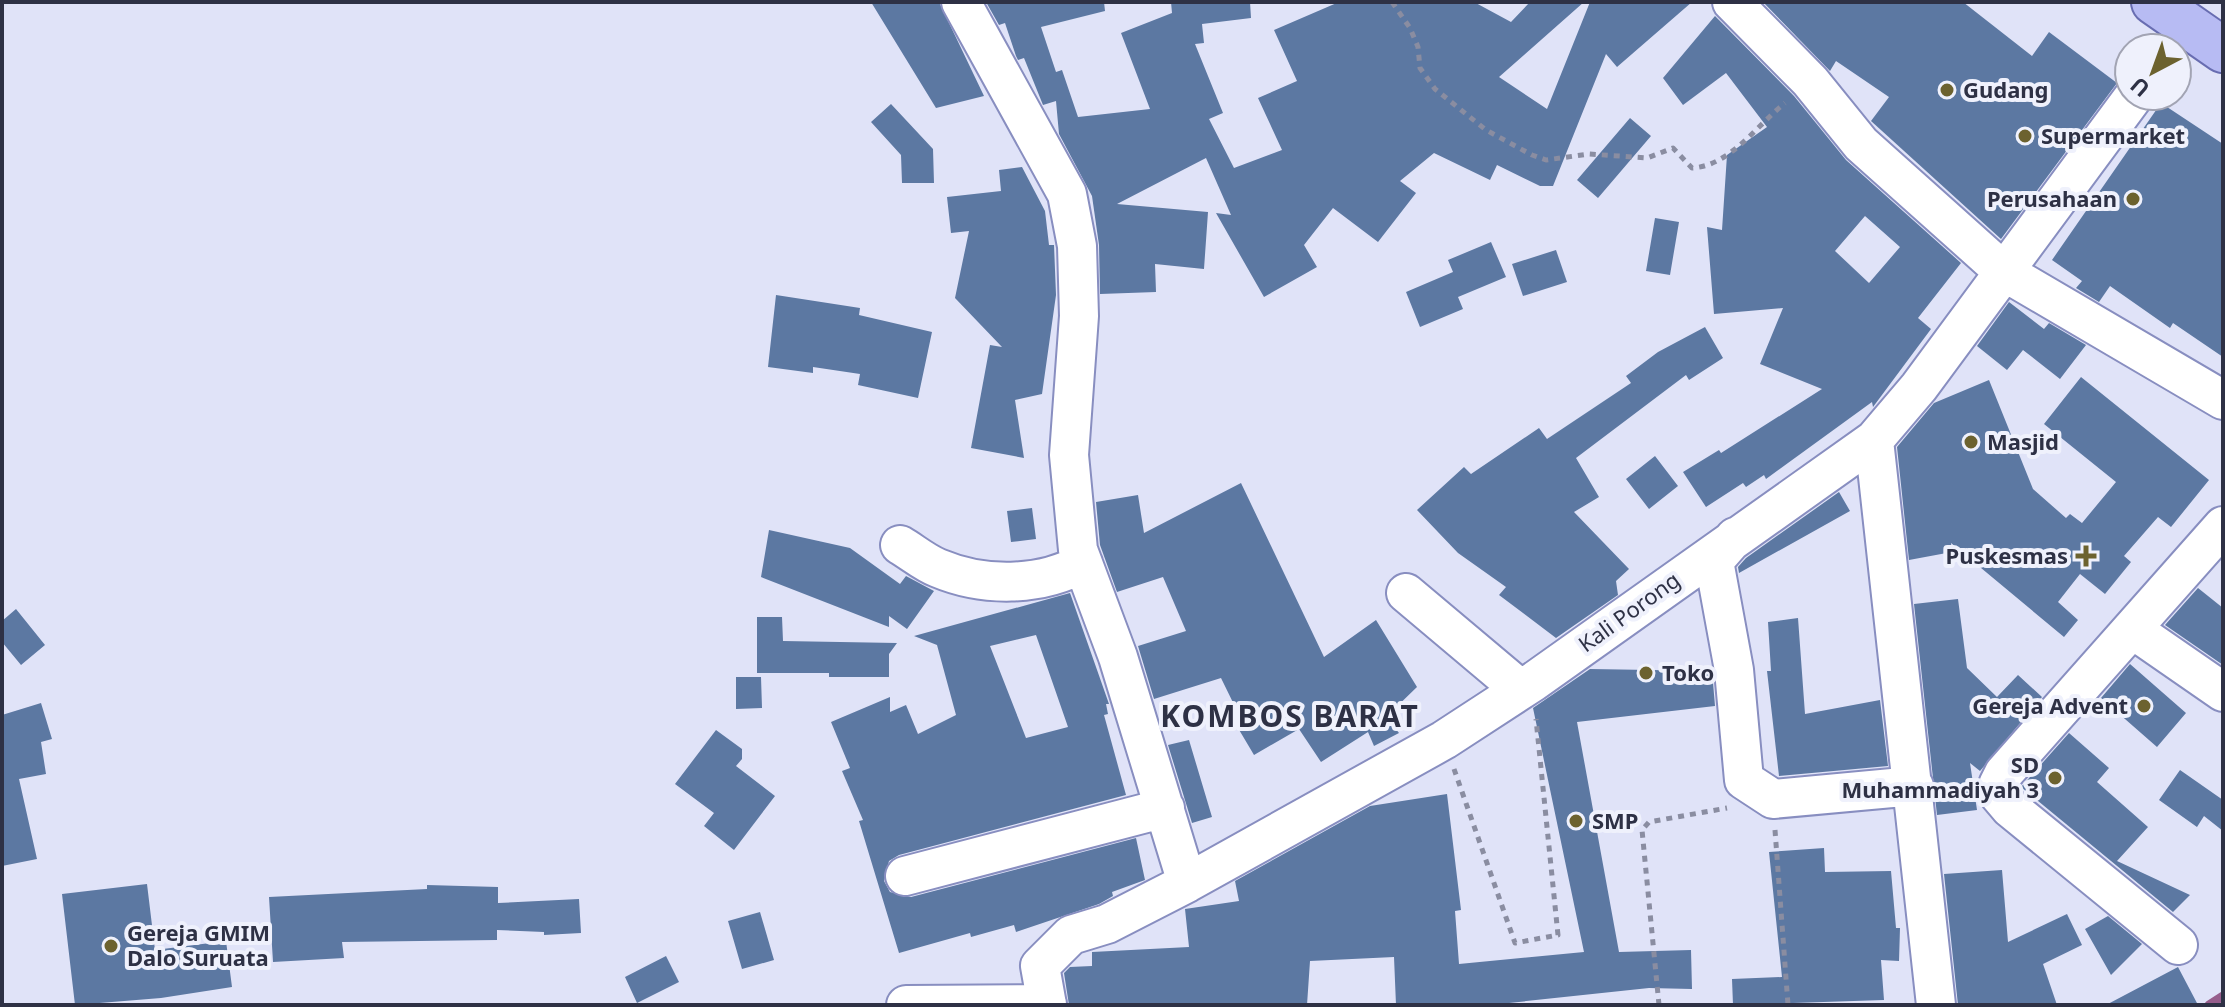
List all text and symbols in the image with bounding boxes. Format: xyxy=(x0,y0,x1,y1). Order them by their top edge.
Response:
north arrow xyxy=(2113,32,2193,112)
text: U xyxy=(2123,71,2155,105)
place label: Gudang xyxy=(1963,74,2049,104)
marker: Gudang xyxy=(1938,81,1956,99)
place label: Supermarket xyxy=(2041,120,2185,150)
marker: Supermarket xyxy=(2016,127,2034,145)
place label: Perusahaan xyxy=(1987,183,2117,213)
marker: Perusahaan xyxy=(2124,190,2142,208)
place label: Masjid xyxy=(1987,426,2059,456)
marker: Masjid xyxy=(1962,433,1980,451)
place label: Puskesmas xyxy=(1946,540,2068,570)
marker: Puskesmas xyxy=(2075,545,2097,567)
street label: Kali Porong xyxy=(1572,564,1685,658)
place label: Toko xyxy=(1662,657,1714,687)
marker: Toko xyxy=(1637,664,1655,682)
place label: Gereja Advent xyxy=(1972,690,2128,720)
district label: KOMBOS BARAT xyxy=(1160,695,1420,736)
marker: Gereja Advent xyxy=(2135,697,2153,715)
place label: SD Muhammadiyah 3 xyxy=(1842,749,2039,804)
marker: SD Muhammadiyah 3 xyxy=(2046,769,2064,787)
place label: SMP xyxy=(1592,805,1639,835)
marker: SMP xyxy=(1567,812,1585,830)
place label: Gereja GMIM Dalo Suruata xyxy=(127,917,270,972)
marker: Gereja GMIM Dalo Suruata xyxy=(102,937,120,955)

